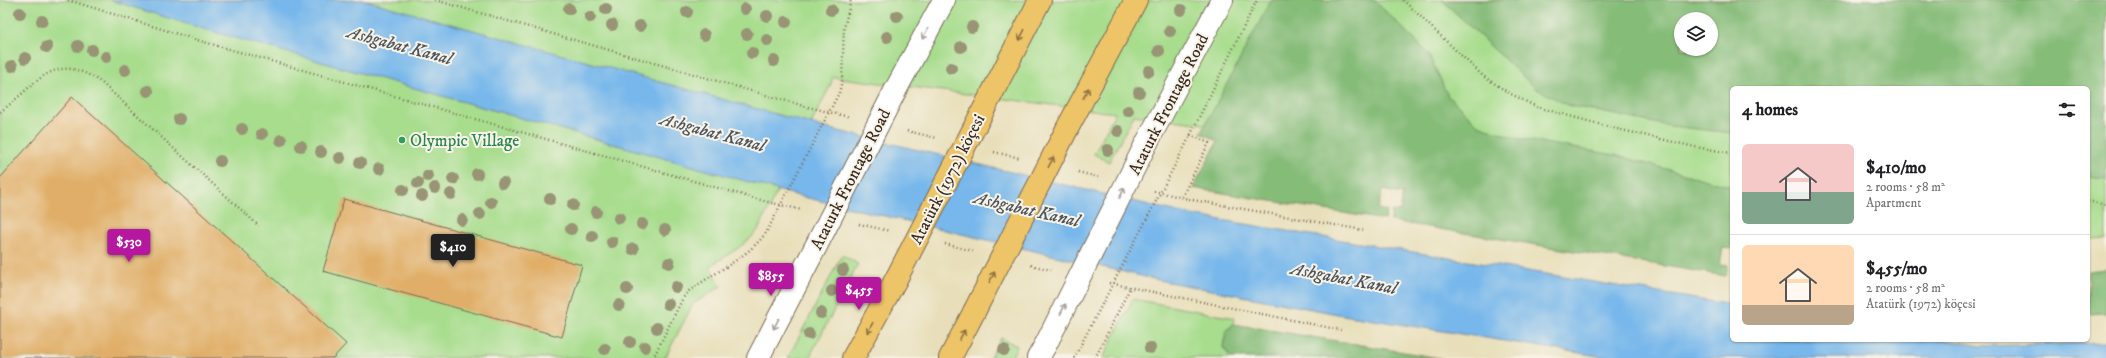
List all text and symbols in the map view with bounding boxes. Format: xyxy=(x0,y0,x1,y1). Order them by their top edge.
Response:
map controls xyxy=(1674,12,1718,56)
button: layers xyxy=(1674,12,1718,56)
water label: Ashgabat Kanal xyxy=(343,21,457,71)
one-way arrow xyxy=(921,28,928,40)
one-way arrow xyxy=(1018,28,1025,40)
street label: Ataturk Frontage Road xyxy=(1124,30,1214,179)
one-way arrow xyxy=(1083,87,1091,99)
text: 4 homes xyxy=(1742,99,1798,121)
icon: filters xyxy=(2056,99,2078,121)
street label: Ataturk Frontage Road xyxy=(806,105,896,254)
water label: Ashgabat Kanal xyxy=(656,108,770,158)
street label: Atatürk (1972) köçesi xyxy=(906,111,990,248)
place label: Olympic Village xyxy=(410,130,519,152)
marker: Olympic Village xyxy=(397,135,407,145)
one-way arrow xyxy=(1048,156,1055,168)
text: $410/mo xyxy=(1866,157,1926,179)
icon: home xyxy=(1774,160,1822,208)
text: 2 rooms · 58 m² xyxy=(1866,179,1945,195)
water label: Ashgabat Kanal xyxy=(970,187,1084,233)
one-way arrow xyxy=(1119,187,1126,199)
text: Apartment xyxy=(1866,195,1921,211)
pin: $530 xyxy=(105,229,153,263)
text: $530 xyxy=(116,234,142,250)
pin: $410 xyxy=(429,234,477,268)
text: $410 xyxy=(440,239,466,255)
water label: Ashgabat Kanal xyxy=(1287,258,1401,300)
text: $455/mo xyxy=(1866,258,1927,280)
icon: home xyxy=(1774,261,1822,309)
pin: $855 xyxy=(747,263,795,297)
text: $855 xyxy=(758,268,784,284)
one-way arrow xyxy=(988,272,996,284)
pin: $455 xyxy=(835,277,883,311)
text: 2 rooms · 58 m² xyxy=(1866,280,1945,296)
text: $455 xyxy=(845,282,873,298)
text: Atatürk (1972) köçesi xyxy=(1866,296,1976,312)
one-way arrow xyxy=(1060,303,1068,315)
one-way arrow xyxy=(772,318,779,330)
one-way arrow xyxy=(865,321,873,333)
one-way arrow xyxy=(959,329,966,341)

